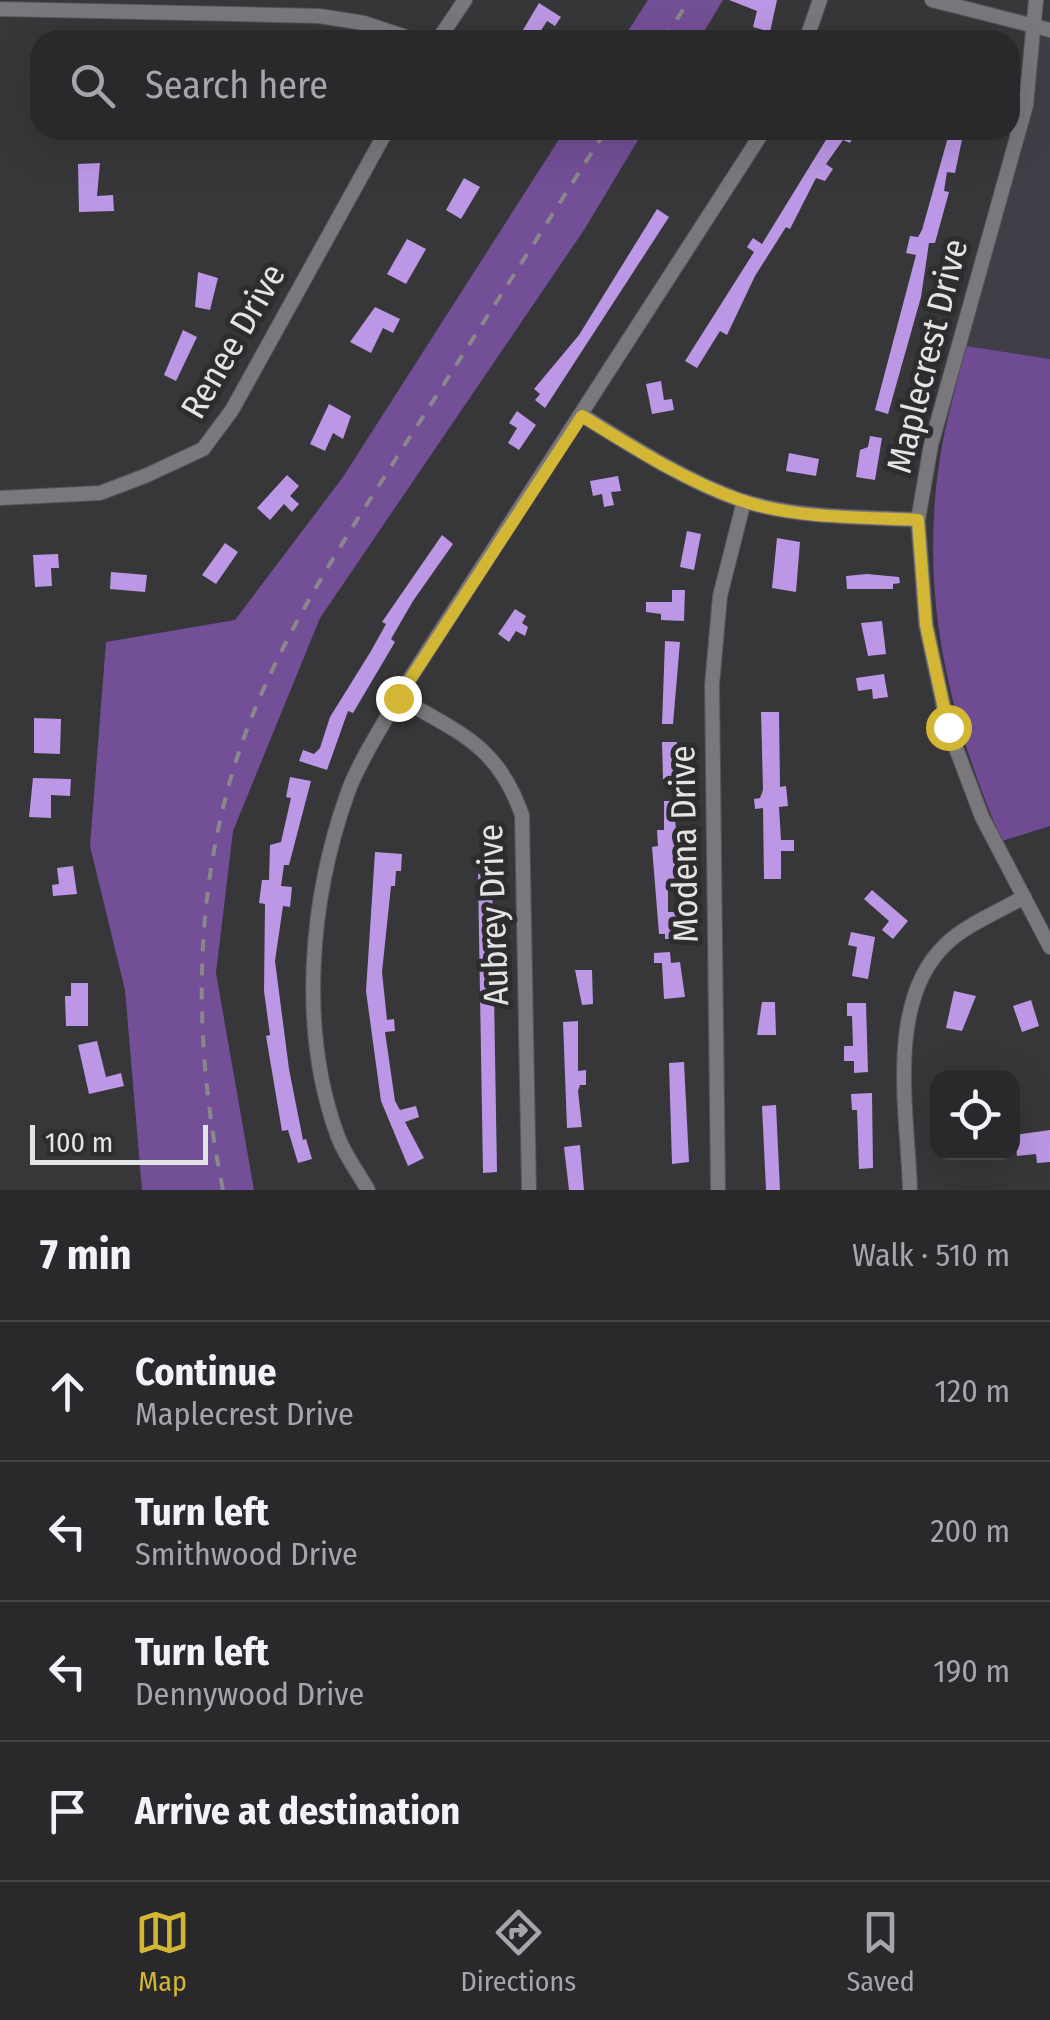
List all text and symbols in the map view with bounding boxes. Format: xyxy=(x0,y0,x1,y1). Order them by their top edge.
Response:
search box xyxy=(30,30,1020,140)
icon: search xyxy=(65,58,120,113)
text: Search here xyxy=(145,62,328,108)
street label: Maplecrest Drive xyxy=(878,235,976,477)
street label: Renee Drive xyxy=(172,256,294,426)
route end xyxy=(376,676,422,722)
route start xyxy=(926,705,972,751)
street label: Modena Drive xyxy=(661,745,707,943)
street label: Aubrey Drive xyxy=(469,823,517,1007)
map controls xyxy=(930,1070,1020,1160)
button: locate xyxy=(930,1070,1020,1160)
scale bar xyxy=(30,1120,208,1164)
text: 100 m xyxy=(45,1126,113,1159)
text: 7 min xyxy=(40,1230,132,1280)
text: Walk · 510 m xyxy=(852,1236,1010,1274)
text: Continue xyxy=(135,1349,276,1395)
icon: ahead xyxy=(40,1364,95,1419)
text: 120 m xyxy=(935,1372,1010,1410)
text: Maplecrest Drive xyxy=(135,1395,354,1433)
text: Turn left xyxy=(135,1489,269,1535)
icon: left xyxy=(40,1504,95,1559)
text: 200 m xyxy=(930,1512,1010,1550)
text: Smithwood Drive xyxy=(135,1535,358,1573)
text: Turn left xyxy=(135,1629,269,1675)
icon: left xyxy=(40,1644,95,1699)
text: 190 m xyxy=(933,1652,1010,1690)
text: Dennywood Drive xyxy=(135,1675,364,1713)
icon: arrive xyxy=(40,1784,95,1839)
text: Arrive at destination xyxy=(135,1788,460,1834)
tab: Map xyxy=(135,1905,190,1998)
tab: Directions xyxy=(460,1905,576,1998)
tab: Saved xyxy=(846,1905,915,1998)

